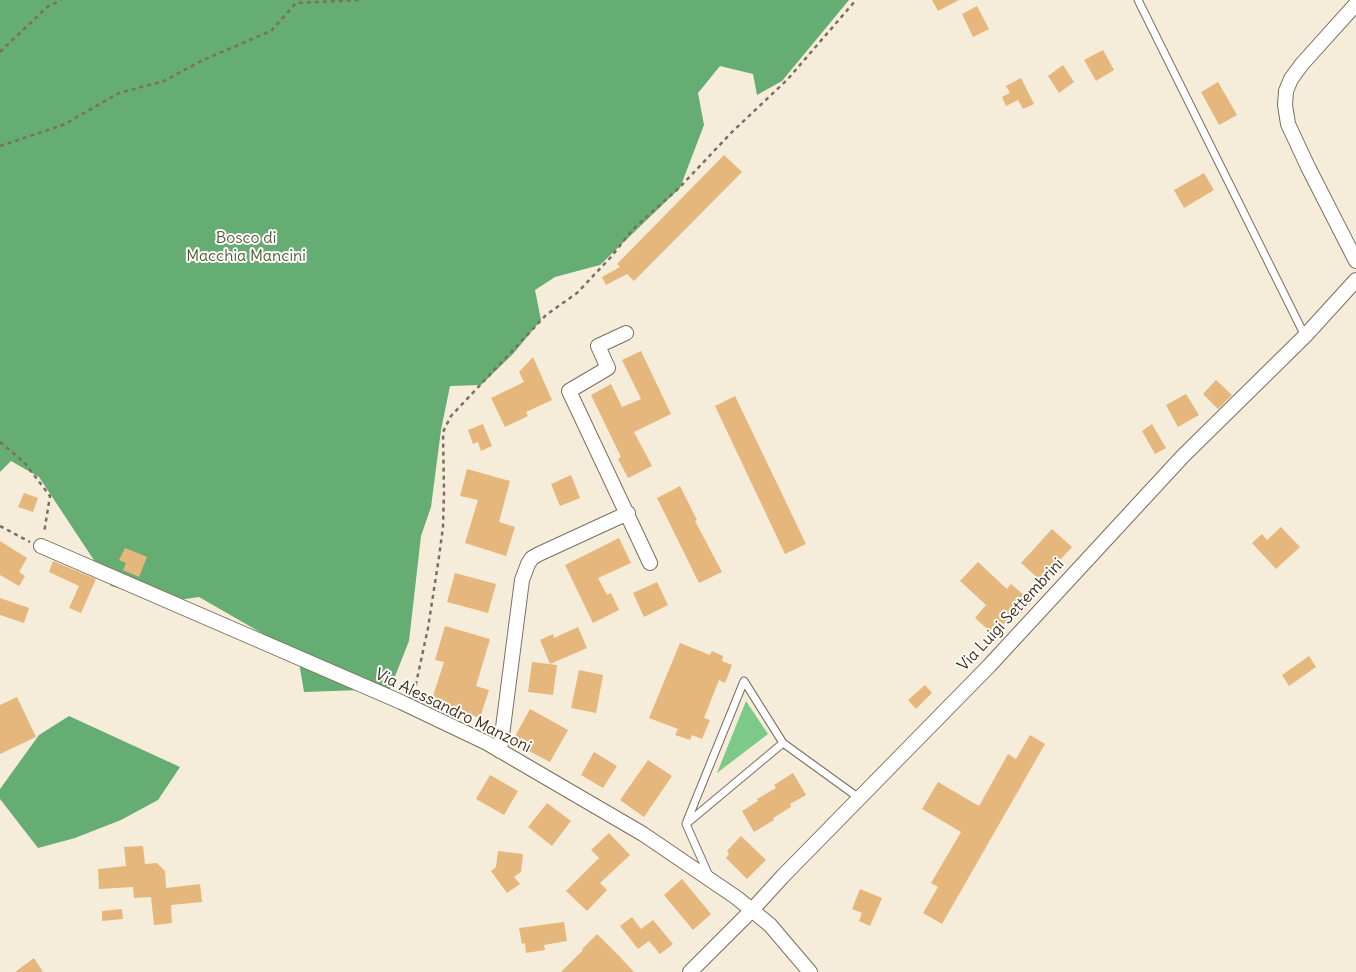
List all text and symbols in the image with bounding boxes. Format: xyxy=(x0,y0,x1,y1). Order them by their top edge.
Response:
park label: Bosco di Macchia Mancini xyxy=(186,228,306,266)
street label: Via Luigi Settembrini xyxy=(954,555,1068,675)
street label: Via Alessandro Manzoni xyxy=(372,665,534,757)

